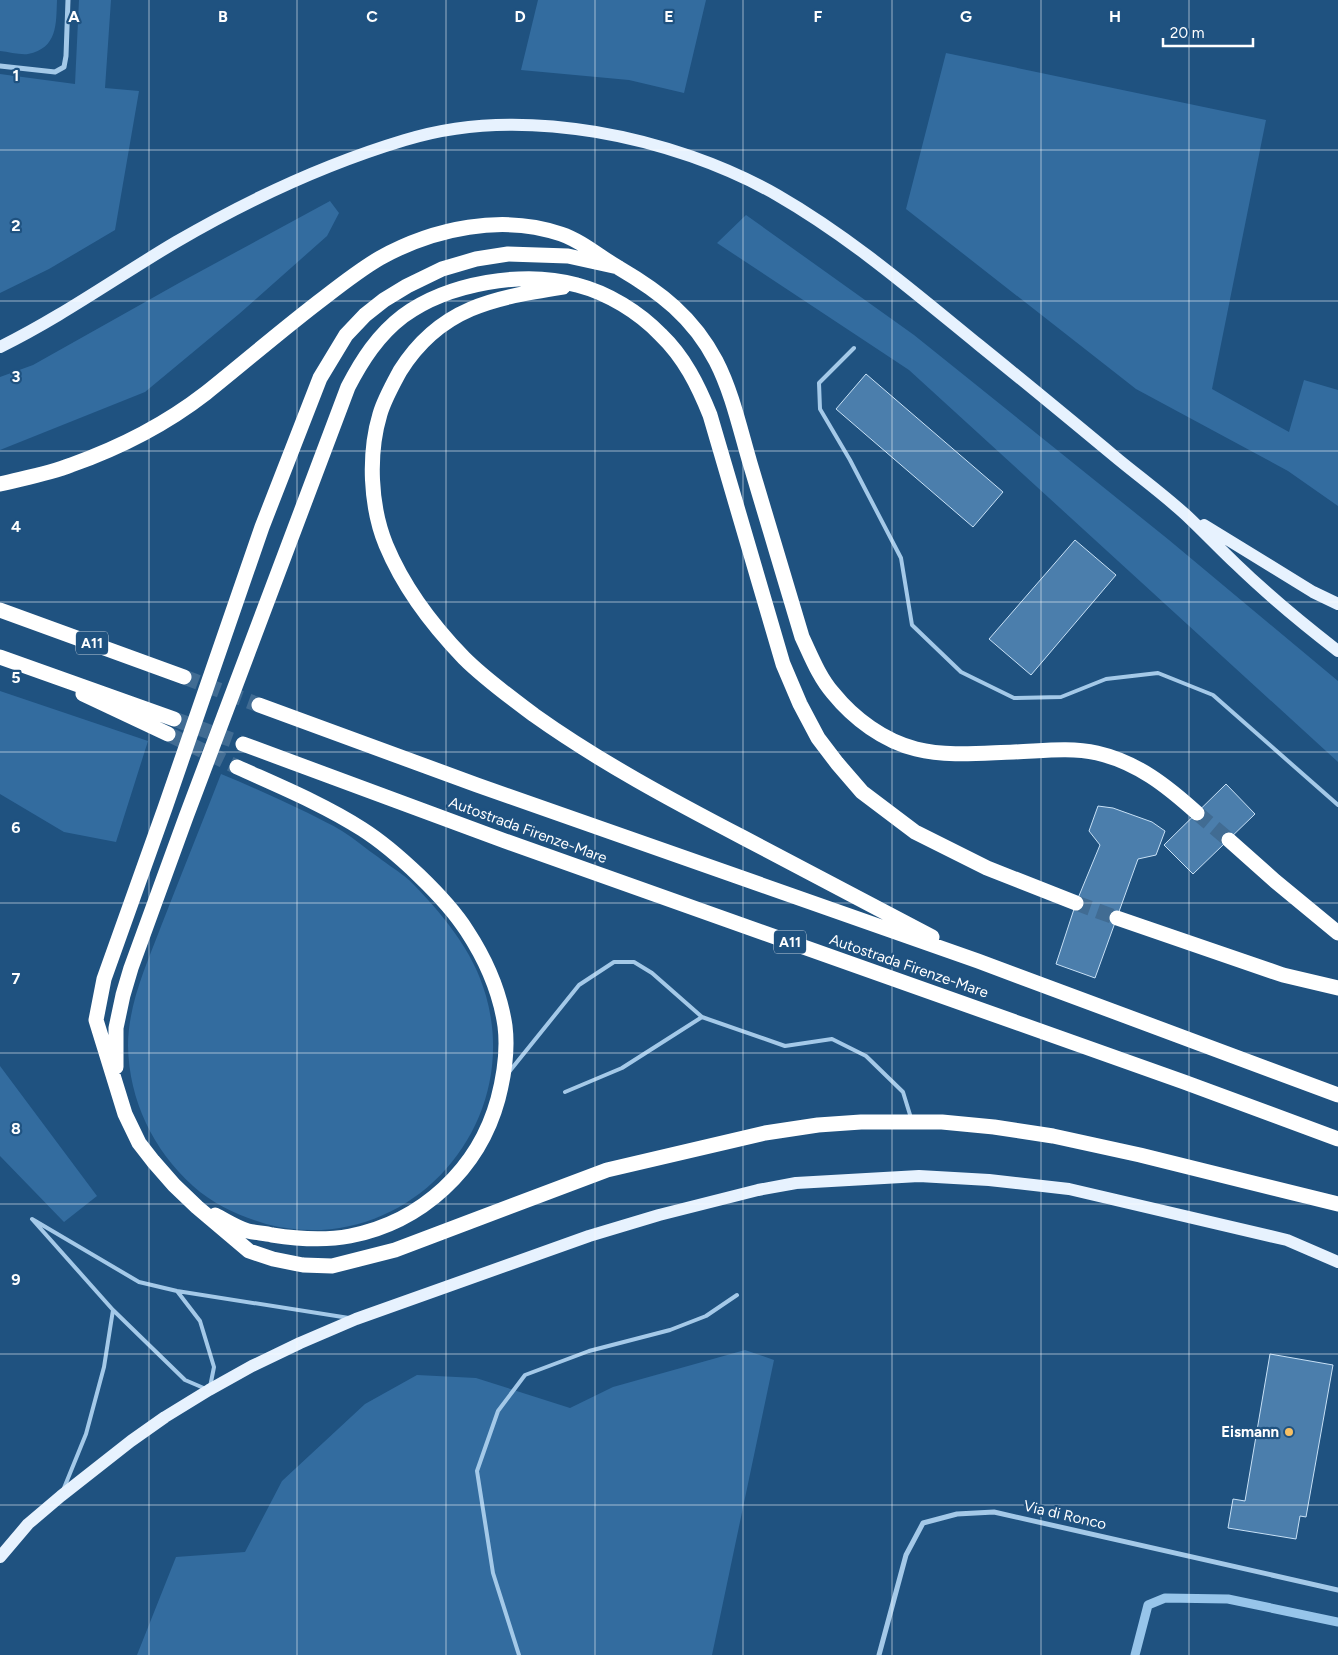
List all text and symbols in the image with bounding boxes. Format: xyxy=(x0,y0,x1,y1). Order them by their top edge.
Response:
text: A xyxy=(68,7,80,26)
text: B xyxy=(218,7,228,26)
text: C xyxy=(366,7,378,26)
text: D xyxy=(514,7,526,26)
text: E xyxy=(664,7,674,26)
text: F xyxy=(814,7,823,26)
text: G xyxy=(960,7,972,26)
text: H xyxy=(1109,7,1121,26)
scale bar xyxy=(1163,15,1253,47)
text: 20 m xyxy=(1170,24,1204,42)
text: 1 xyxy=(13,66,19,85)
text: 2 xyxy=(11,216,21,235)
text: 3 xyxy=(12,367,21,386)
text: 4 xyxy=(11,517,21,536)
road number: A11 xyxy=(76,632,108,654)
text: 5 xyxy=(11,668,21,687)
street label: Autostrada Firenze-Mare xyxy=(446,793,610,867)
text: 6 xyxy=(11,818,21,837)
road number: A11 xyxy=(774,930,806,954)
street label: Autostrada Firenze-Mare xyxy=(827,930,991,1002)
text: 7 xyxy=(12,969,21,988)
text: 8 xyxy=(11,1119,21,1138)
text: 9 xyxy=(11,1270,21,1289)
place label: Eismann xyxy=(1221,1423,1279,1441)
marker: Eismann xyxy=(1283,1426,1295,1438)
street label: Via di Ronco xyxy=(1022,1497,1108,1533)

